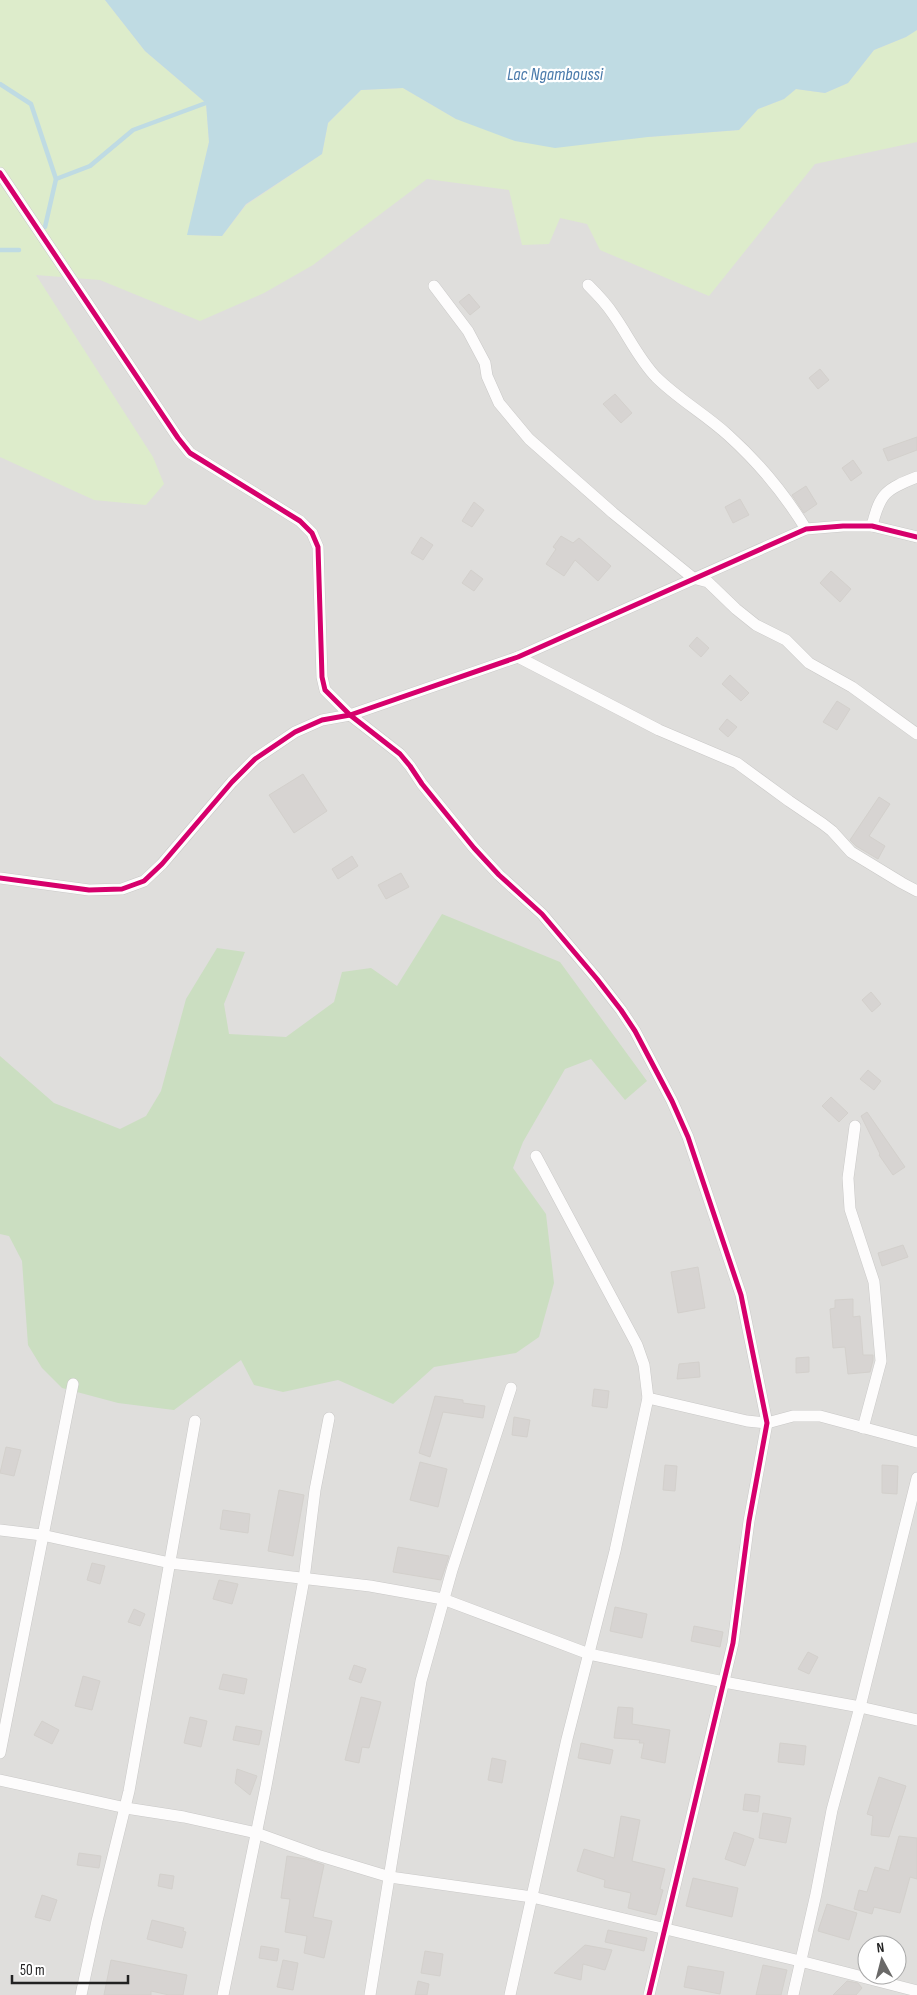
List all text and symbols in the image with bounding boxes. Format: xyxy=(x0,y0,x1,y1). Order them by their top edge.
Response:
water label: Lac Ngamboussi xyxy=(507,64,604,85)
north arrow xyxy=(857,1935,907,1985)
text: N xyxy=(876,1939,885,1956)
scale bar xyxy=(12,1952,129,1984)
text: 50 m xyxy=(20,1961,45,1980)

